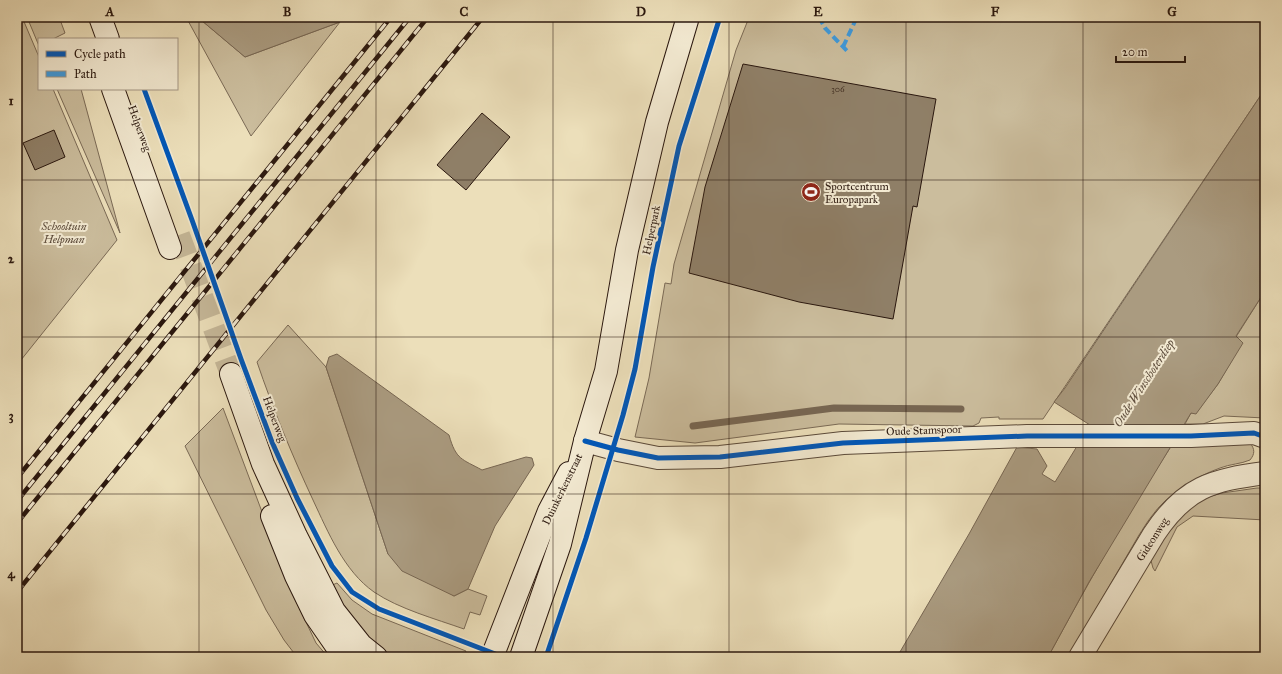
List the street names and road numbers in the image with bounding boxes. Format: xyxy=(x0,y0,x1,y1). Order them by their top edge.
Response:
street label: Helperweg xyxy=(125,103,154,154)
street label: Helperpark xyxy=(640,203,663,256)
street label: Helperweg xyxy=(260,394,290,445)
street label: Oude Stamspoor xyxy=(886,423,963,438)
street label: Duinkerkenstraat xyxy=(540,451,585,527)
street label: Gideonweg xyxy=(1134,514,1172,564)

